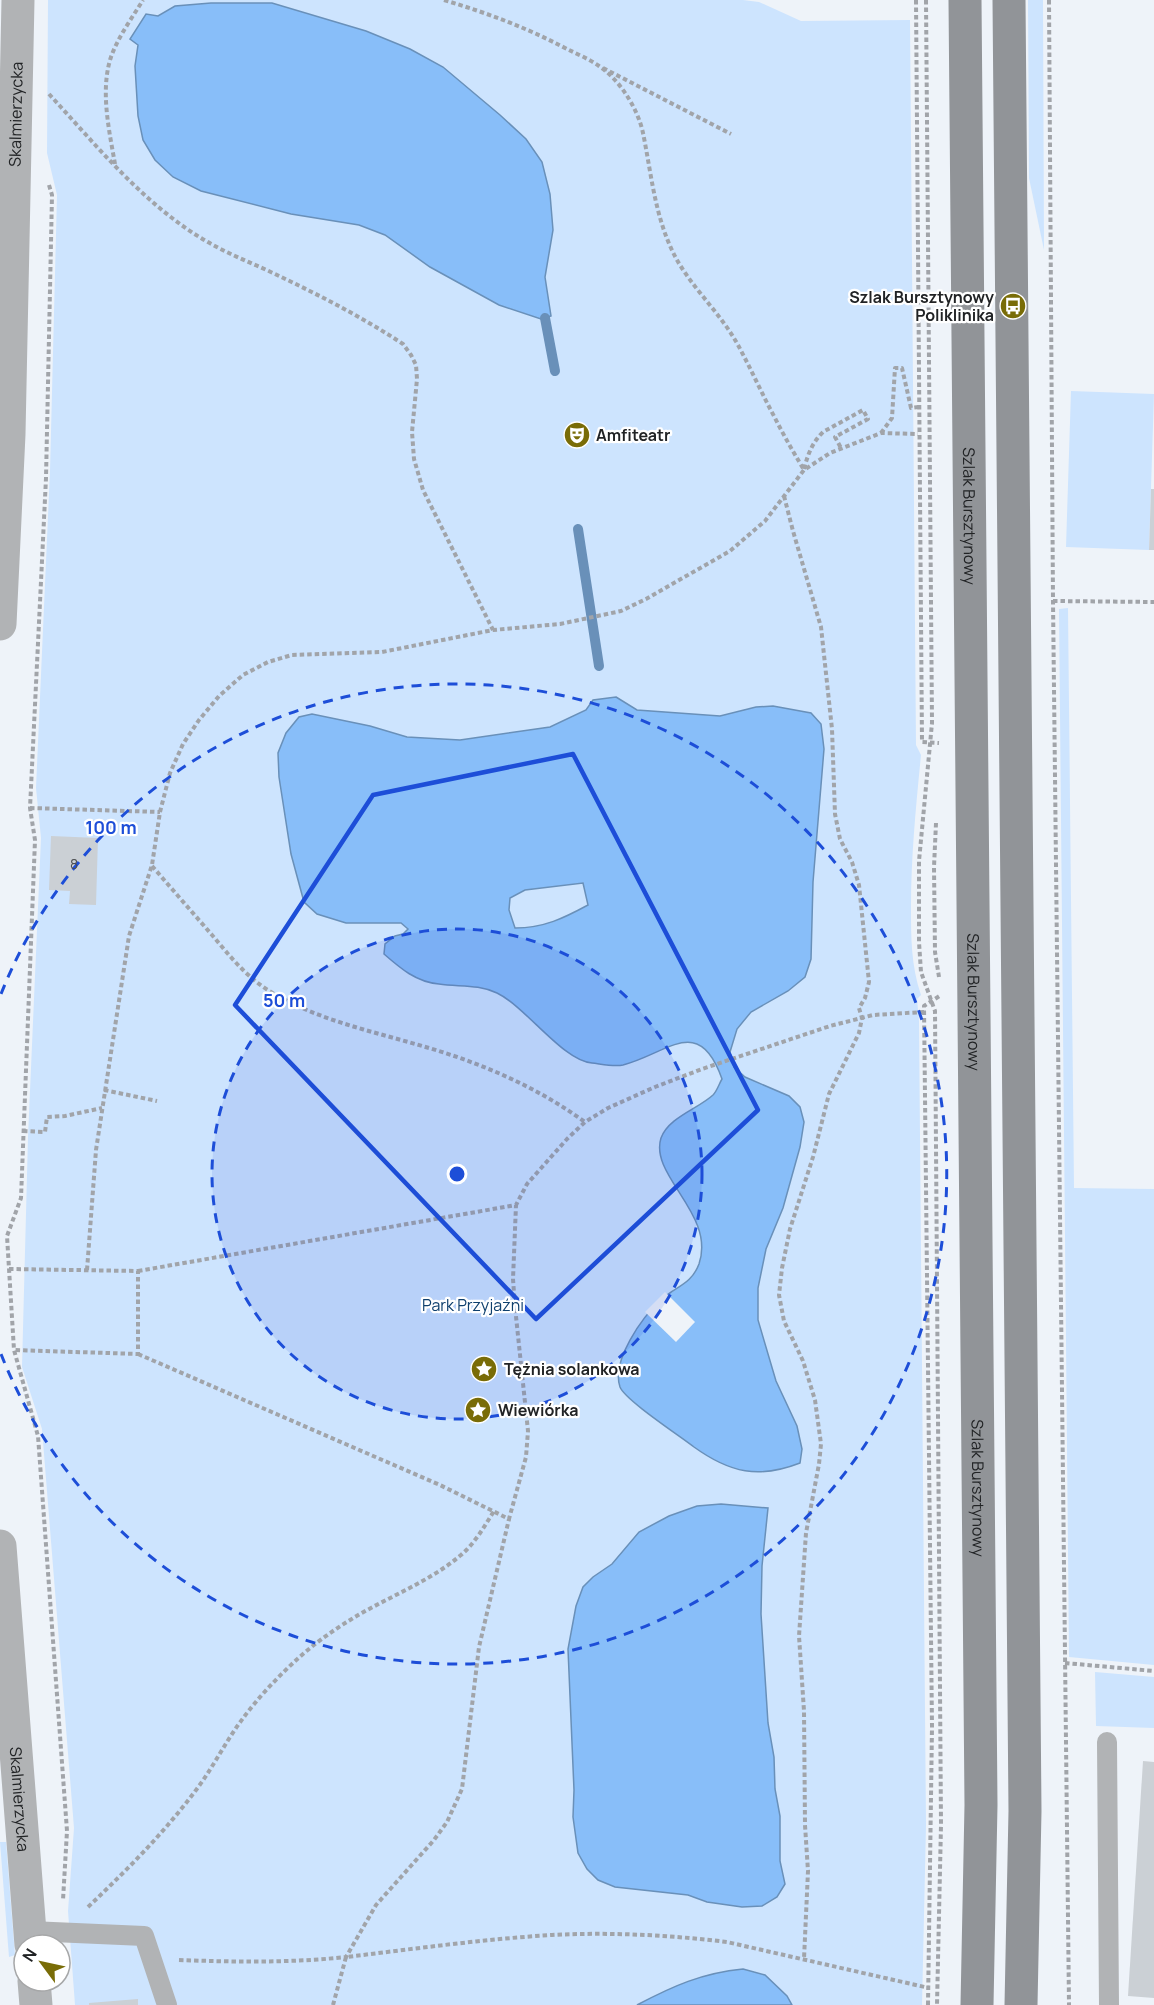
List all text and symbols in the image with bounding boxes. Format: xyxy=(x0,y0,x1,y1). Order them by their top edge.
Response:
street label: Skalmierzycka xyxy=(4,62,28,167)
place label: Szlak Bursztynowy Poliklinika xyxy=(849,286,994,326)
bus stop icon: Szlak Bursztynowy Poliklinika xyxy=(998,291,1028,321)
theatre icon: Amfiteatr xyxy=(562,420,592,450)
place label: Amfiteatr xyxy=(596,424,670,446)
street label: Szlak Bursztynowy xyxy=(958,447,981,585)
text: 100 m xyxy=(85,815,137,839)
house number: 8 xyxy=(70,854,78,873)
street label: Szlak Bursztynowy xyxy=(962,933,985,1071)
text: 50 m xyxy=(263,988,305,1012)
centre of rings xyxy=(447,1164,467,1184)
park label: Park Przyjaźni xyxy=(422,1294,524,1316)
place icon: Tężnia solankowa xyxy=(469,1354,499,1384)
place label: Tężnia solankowa xyxy=(504,1358,640,1380)
place icon: Wiewiórka xyxy=(463,1395,493,1425)
place label: Wiewiórka xyxy=(498,1399,579,1421)
street label: Szlak Bursztynowy xyxy=(967,1419,990,1557)
street label: Skalmierzycka xyxy=(5,1746,35,1852)
north arrow xyxy=(12,1933,72,1993)
text: N xyxy=(17,1944,42,1966)

